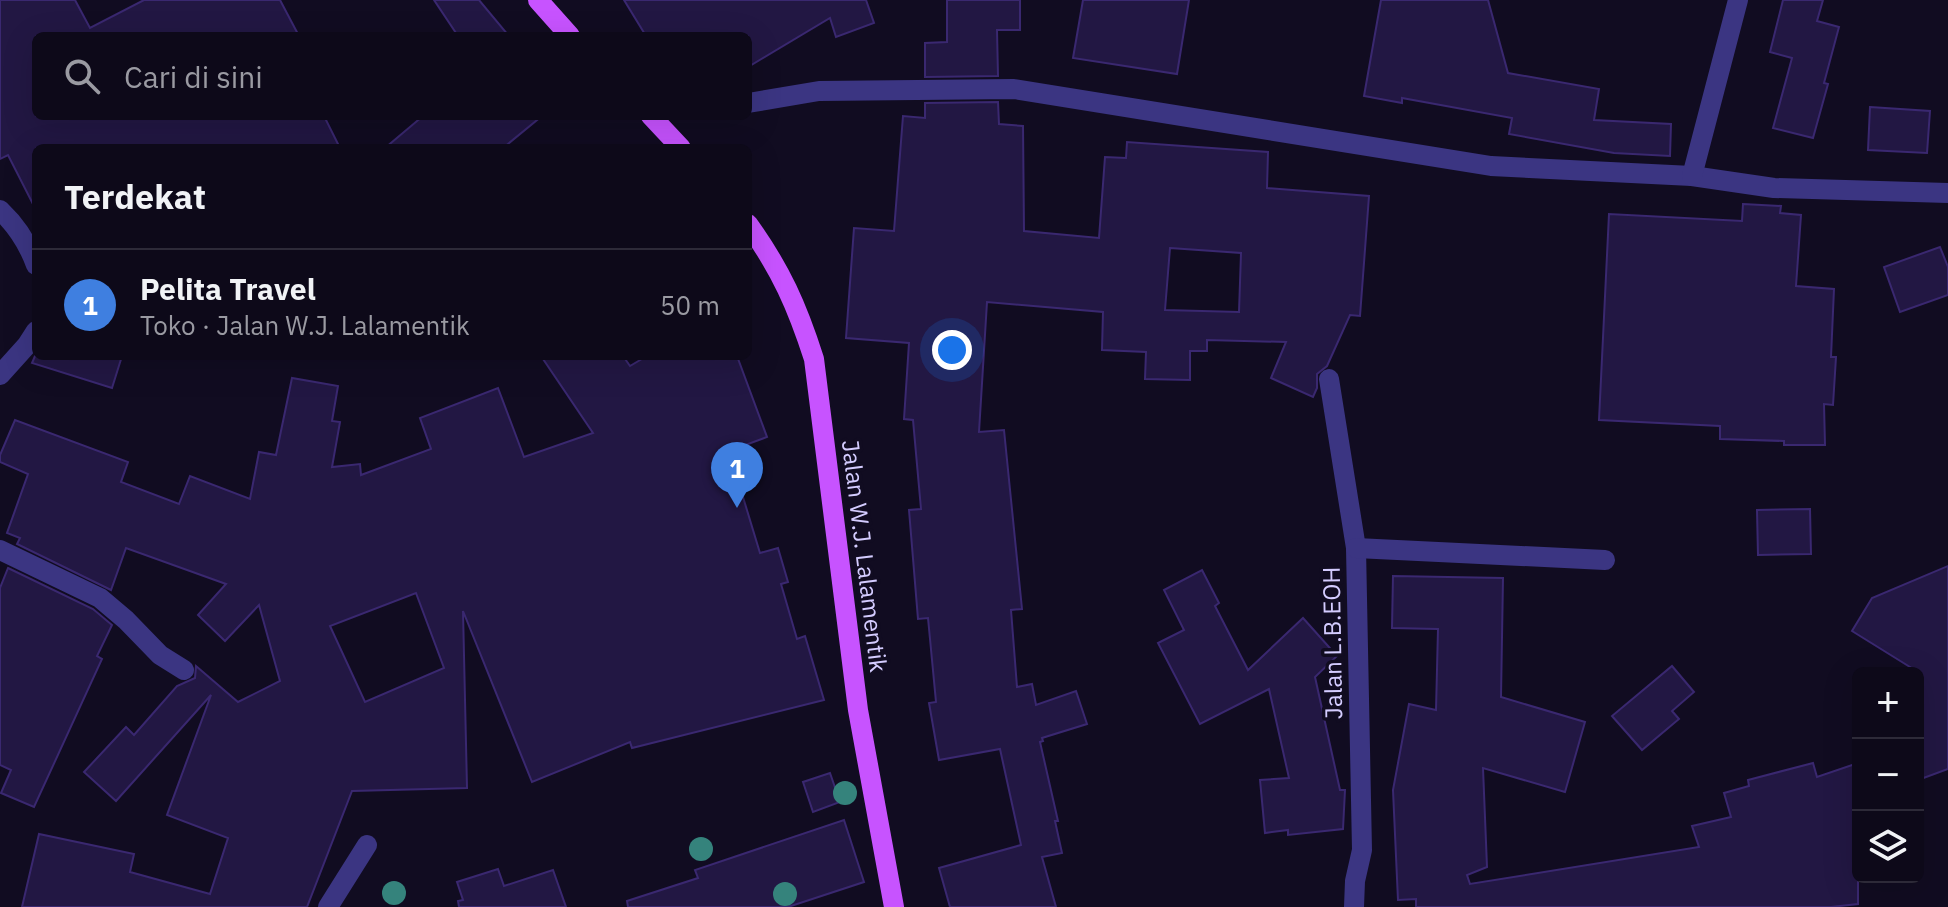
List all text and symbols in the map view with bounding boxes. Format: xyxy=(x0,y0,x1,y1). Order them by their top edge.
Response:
search box xyxy=(32,32,752,120)
icon: search xyxy=(60,54,104,98)
text: Cari di sini xyxy=(124,57,263,96)
text: Terdekat xyxy=(64,174,206,218)
text: Pelita Travel xyxy=(140,269,316,308)
text: 1 xyxy=(82,288,98,322)
text: 50 m xyxy=(660,288,720,322)
text: Toko · Jalan W.J. Lalamentik xyxy=(140,308,470,342)
your location xyxy=(932,330,972,370)
street label: Jalan W.J. Lalamentik xyxy=(835,438,895,674)
pin: 1 xyxy=(711,442,763,508)
street label: Jalan L.B.EOH xyxy=(1315,566,1349,720)
map controls xyxy=(1852,667,1924,883)
button: + xyxy=(1852,667,1924,739)
button: − xyxy=(1852,739,1924,811)
button: layers xyxy=(1852,811,1924,883)

